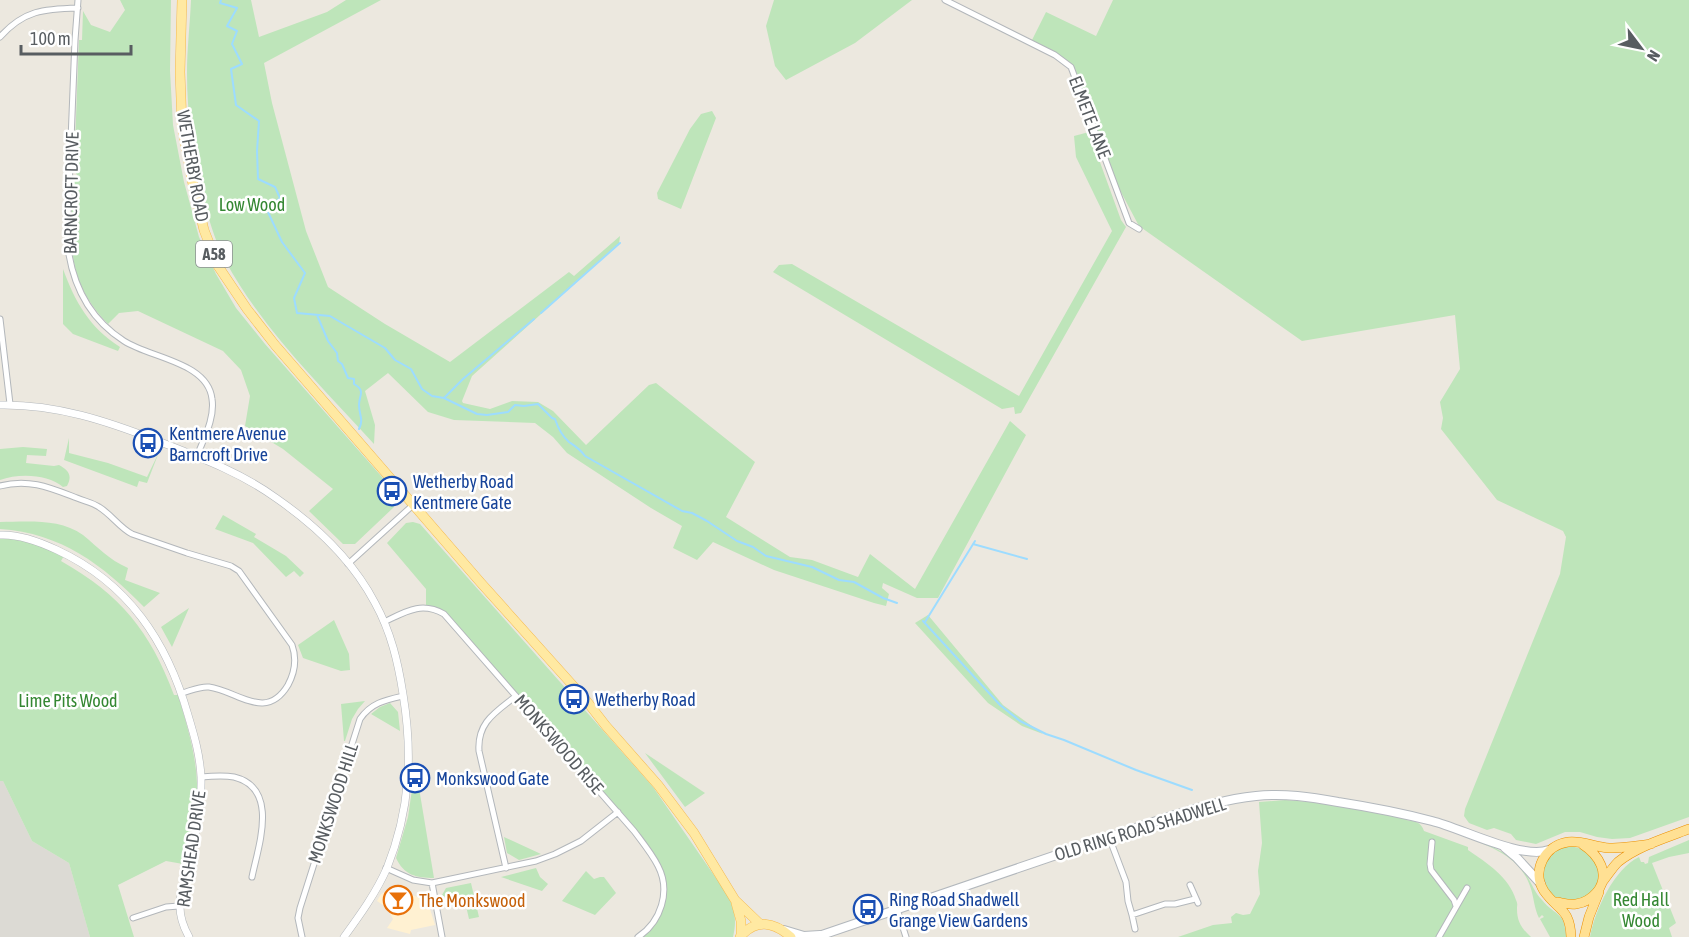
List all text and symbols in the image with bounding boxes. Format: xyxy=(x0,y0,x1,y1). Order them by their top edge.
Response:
scale bar xyxy=(21,18,130,56)
north arrow xyxy=(1611,18,1671,78)
text: 100 m xyxy=(30,28,71,49)
text: N xyxy=(1644,47,1664,65)
street label: ELMETE LANE xyxy=(1065,73,1115,161)
street label: WETHERBY ROAD xyxy=(173,109,213,223)
street label: BARNCROFT DRIVE xyxy=(59,131,83,254)
park label: Low Wood xyxy=(219,194,285,215)
road number: A58 xyxy=(196,241,232,267)
place label: Kentmere Avenue Barncroft Drive xyxy=(169,423,286,465)
bus stop icon: Kentmere Avenue Barncroft Drive xyxy=(132,427,164,459)
place label: Wetherby Road Kentmere Gate xyxy=(413,471,514,513)
bus stop icon: Wetherby Road Kentmere Gate xyxy=(376,475,408,507)
bus stop icon: Wetherby Road xyxy=(558,683,590,715)
place label: Wetherby Road xyxy=(595,689,696,710)
park label: Lime Pits Wood xyxy=(18,690,118,711)
street label: MONKSWOOD RISE xyxy=(510,690,608,798)
street label: MONKSWOOD HILL xyxy=(304,740,362,866)
bus stop icon: Monkswood Gate xyxy=(399,762,431,794)
place label: Monkswood Gate xyxy=(436,768,549,789)
street label: RAMSHEAD DRIVE xyxy=(172,789,210,908)
street label: OLD RING ROAD SHADWELL xyxy=(1052,793,1228,865)
bar icon: The Monkswood xyxy=(382,884,414,916)
place label: Ring Road Shadwell Grange View Gardens xyxy=(889,889,1028,931)
park label: Red Hall Wood xyxy=(1613,889,1669,931)
place label: The Monkswood xyxy=(419,890,525,911)
bus stop icon: Ring Road Shadwell Grange View Gardens xyxy=(852,893,884,925)

